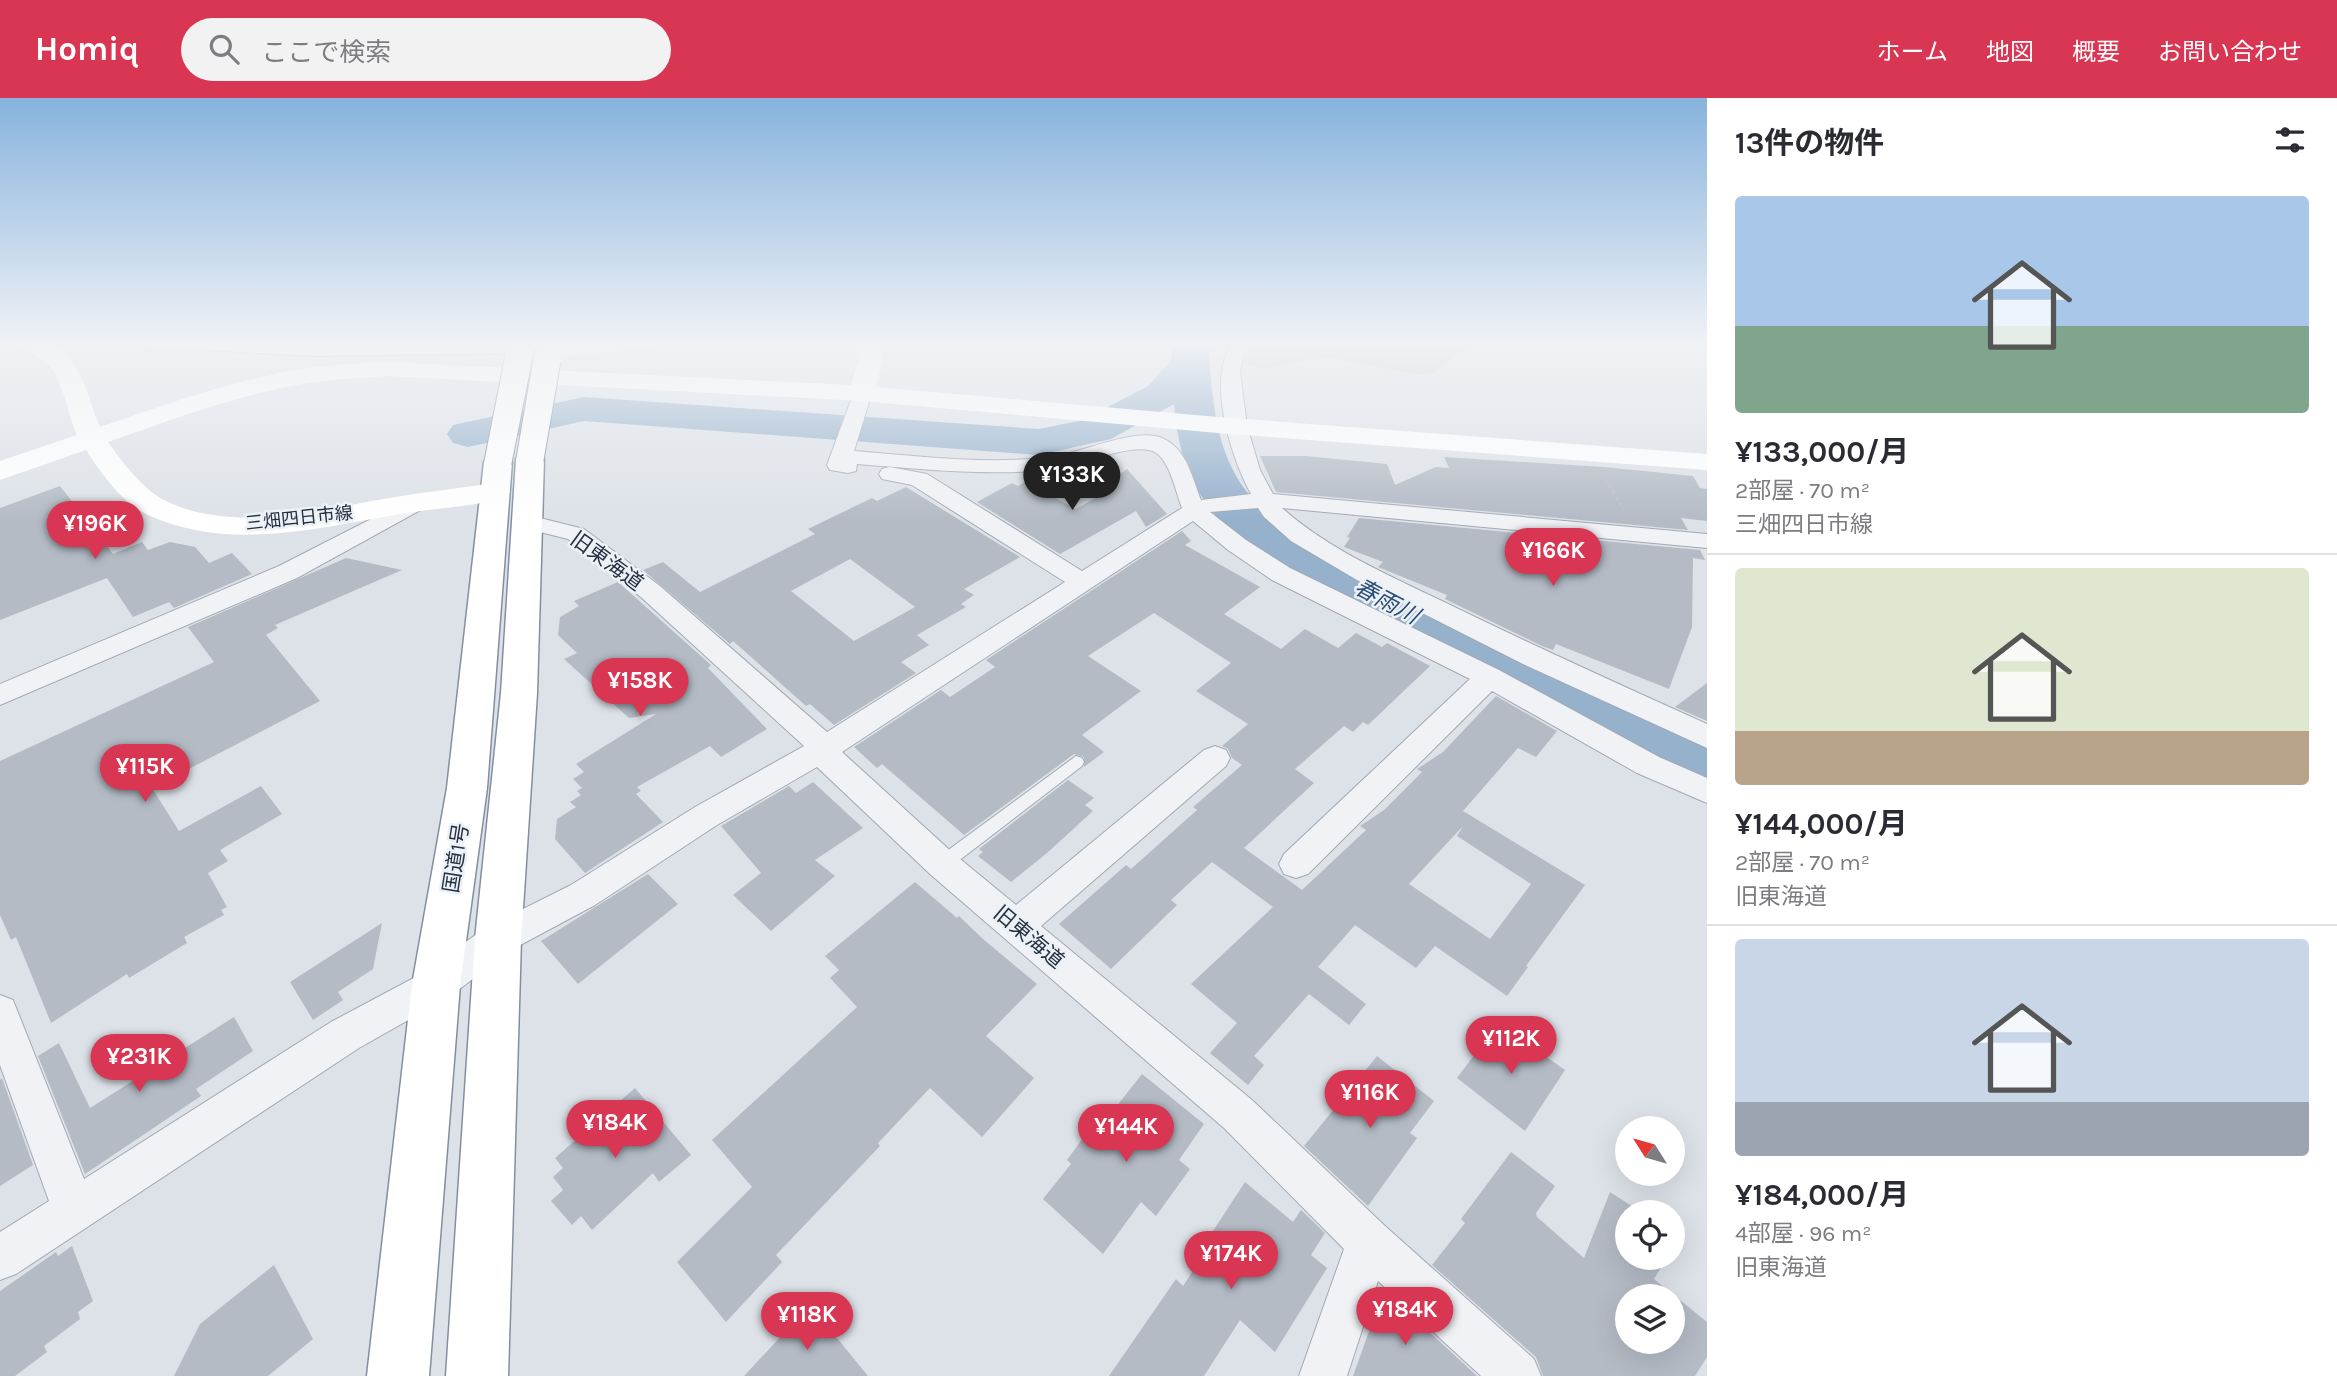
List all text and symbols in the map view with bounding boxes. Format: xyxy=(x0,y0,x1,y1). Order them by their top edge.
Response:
search box xyxy=(181,18,671,81)
text: Homiq xyxy=(35,30,139,68)
icon: search xyxy=(205,30,243,68)
text: ここで検索 xyxy=(261,37,391,68)
text: ホーム xyxy=(1877,38,1948,66)
text: 地図 xyxy=(1986,38,2034,66)
text: 概要 xyxy=(2072,38,2120,66)
text: お問い合わせ xyxy=(2158,38,2302,66)
icon: filters xyxy=(2271,121,2309,159)
text: 13件の物件 xyxy=(1735,125,1884,161)
icon: home xyxy=(1959,242,2085,368)
text: ¥133,000/月 xyxy=(1735,434,1909,470)
pin: ¥133K xyxy=(1023,452,1121,512)
text: ¥133K xyxy=(1039,461,1105,488)
text: 2部屋 · 70 m² xyxy=(1735,477,1870,504)
street label: 三畑四日市線 xyxy=(244,501,354,535)
pin: ¥196K xyxy=(46,502,144,561)
text: ¥196K xyxy=(63,510,127,537)
text: 三畑四日市線 xyxy=(1735,511,1873,538)
street label: 旧東海道 xyxy=(566,527,648,595)
pin: ¥166K xyxy=(1504,528,1602,588)
text: ¥166K xyxy=(1521,537,1585,564)
water label: 春雨川 xyxy=(1350,573,1426,631)
icon: home xyxy=(1959,614,2085,740)
pin: ¥158K xyxy=(591,658,689,718)
text: ¥158K xyxy=(608,667,673,694)
pin: ¥115K xyxy=(96,744,194,804)
text: ¥115K xyxy=(116,753,174,780)
text: ¥144,000/月 xyxy=(1735,806,1908,842)
street label: 国道1号 xyxy=(439,822,473,894)
text: 2部屋 · 70 m² xyxy=(1735,849,1870,876)
text: 旧東海道 xyxy=(1735,883,1827,910)
street label: 旧東海道 xyxy=(989,901,1069,973)
icon: home xyxy=(1959,985,2085,1111)
pin: ¥112K xyxy=(1462,1016,1560,1076)
text: ¥112K xyxy=(1482,1025,1540,1052)
pin: ¥231K xyxy=(90,1034,188,1094)
text: ¥231K xyxy=(107,1043,171,1070)
pin: ¥116K xyxy=(1321,1070,1419,1130)
text: ¥116K xyxy=(1341,1079,1399,1106)
pin: ¥184K xyxy=(566,1100,664,1160)
pin: ¥144K xyxy=(1077,1104,1175,1164)
text: ¥184K xyxy=(582,1109,648,1136)
text: ¥144K xyxy=(1094,1113,1158,1140)
north arrow xyxy=(1615,1116,1685,1186)
map controls xyxy=(1615,1116,1685,1354)
text: ¥184,000/月 xyxy=(1735,1177,1909,1213)
button: locate xyxy=(1615,1200,1685,1270)
text: 4部屋 · 96 m² xyxy=(1735,1220,1872,1247)
pin: ¥174K xyxy=(1182,1232,1280,1291)
text: ¥174K xyxy=(1200,1240,1262,1267)
text: 旧東海道 xyxy=(1735,1254,1827,1281)
button: layers xyxy=(1615,1284,1685,1354)
pin: ¥184K xyxy=(1356,1288,1454,1347)
pin: ¥118K xyxy=(758,1292,856,1352)
text: ¥184K xyxy=(1372,1296,1438,1323)
text: ¥118K xyxy=(777,1301,837,1328)

